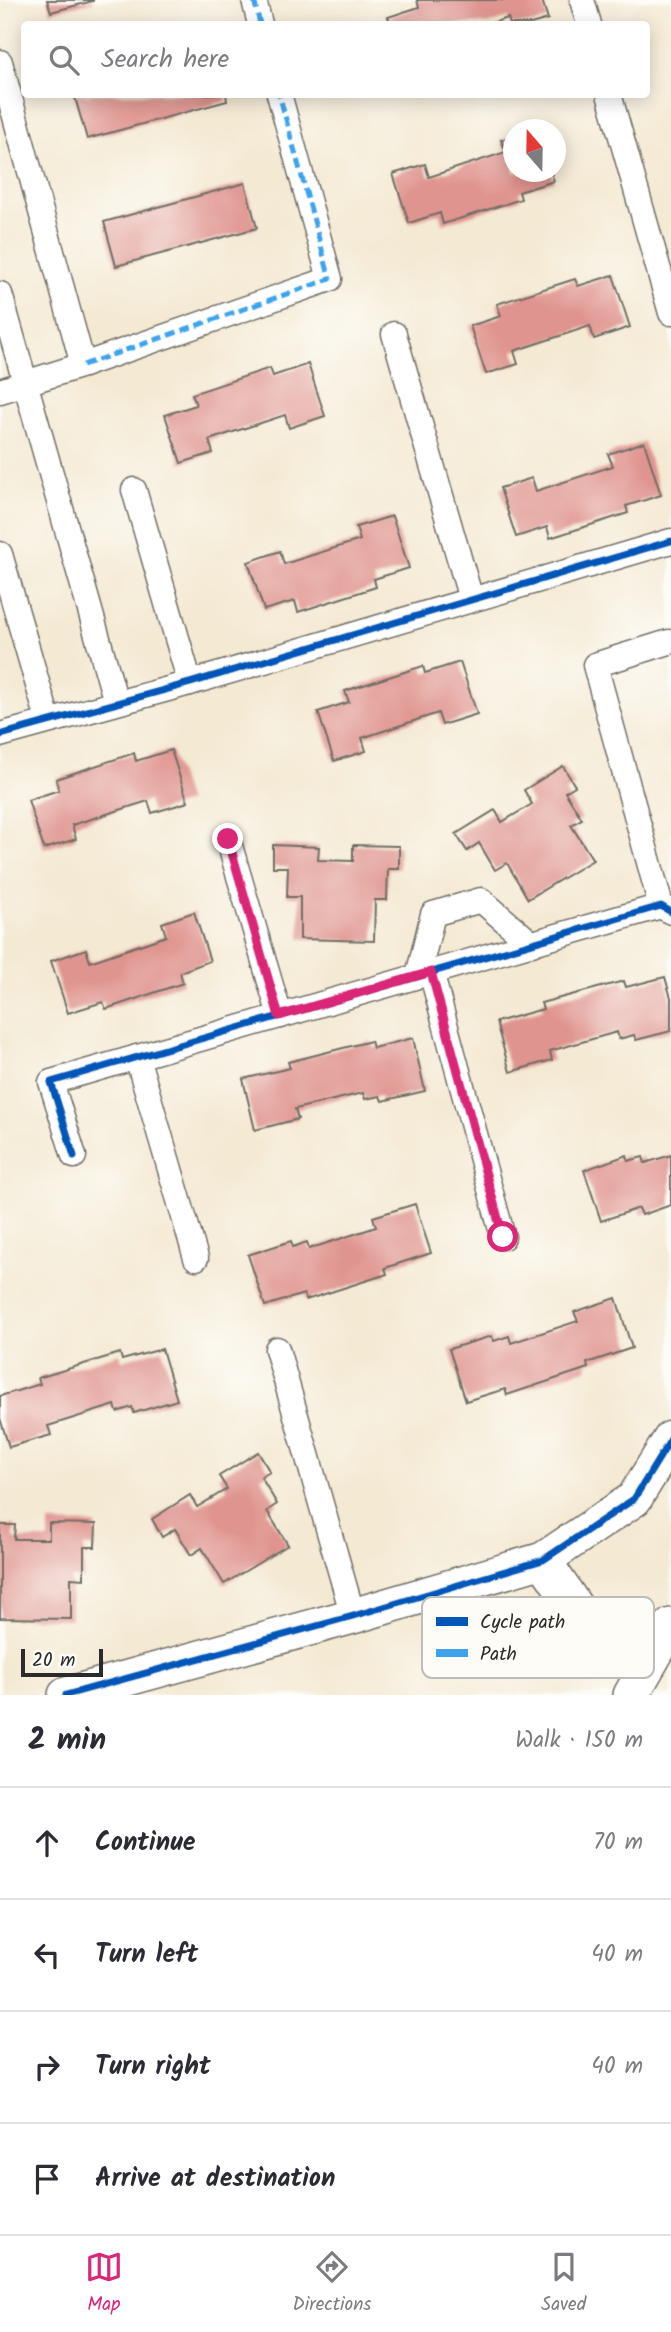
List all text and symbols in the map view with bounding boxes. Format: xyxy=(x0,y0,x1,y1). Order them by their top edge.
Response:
search box xyxy=(21,21,650,98)
text: Search here xyxy=(101,39,229,81)
icon: search xyxy=(45,41,83,79)
north arrow xyxy=(503,119,566,182)
route end xyxy=(212,823,243,854)
route start xyxy=(487,1221,518,1252)
legend xyxy=(422,1597,654,1678)
text: Cycle path xyxy=(480,1608,565,1638)
text: Path xyxy=(480,1640,517,1670)
scale bar xyxy=(21,1646,103,1678)
text: 20 m xyxy=(32,1646,75,1676)
text: 2 min xyxy=(28,1717,106,1765)
text: Walk · 150 m xyxy=(515,1723,643,1759)
text: Continue xyxy=(95,1822,196,1864)
icon: ahead xyxy=(28,1824,66,1862)
text: 70 m xyxy=(593,1825,643,1861)
text: Turn left xyxy=(95,1934,198,1976)
icon: left xyxy=(28,1936,66,1974)
text: 40 m xyxy=(591,1937,643,1973)
text: Turn right xyxy=(95,2046,211,2088)
icon: right xyxy=(28,2048,66,2086)
text: 40 m xyxy=(591,2049,643,2085)
text: Arrive at destination xyxy=(95,2158,335,2200)
icon: arrive xyxy=(28,2160,66,2198)
tab: Map xyxy=(85,2248,123,2320)
tab: Directions xyxy=(293,2248,371,2320)
tab: Saved xyxy=(541,2248,586,2320)

